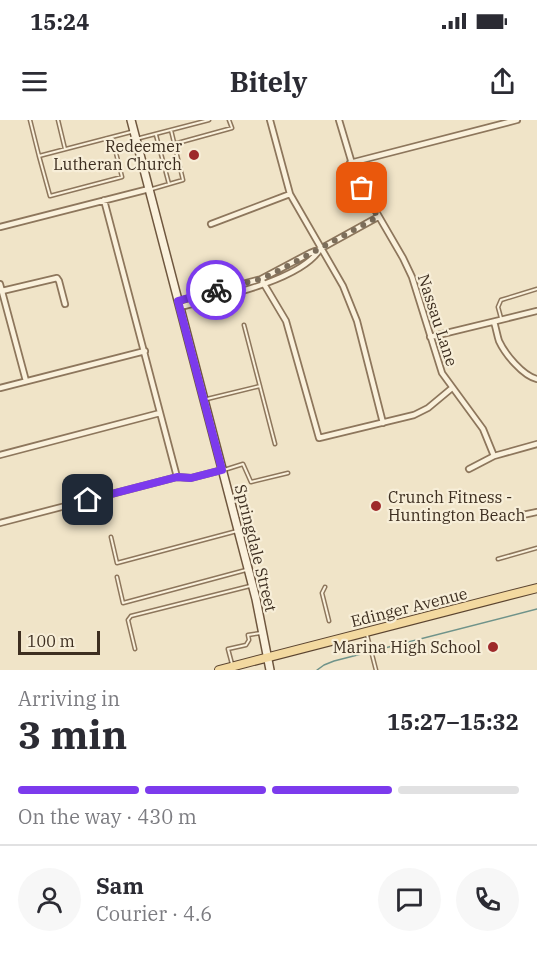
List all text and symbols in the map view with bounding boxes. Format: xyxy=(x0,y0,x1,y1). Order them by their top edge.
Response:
text: 15:24 xyxy=(30,7,89,36)
text: Bitely xyxy=(230,64,307,99)
icon: menu xyxy=(18,65,51,98)
icon: share xyxy=(486,65,519,98)
place label: Redeemer Lutheran Church xyxy=(53,136,182,174)
marker: Redeemer Lutheran Church xyxy=(187,148,201,162)
pin xyxy=(336,162,387,213)
icon: bag xyxy=(345,171,378,204)
courier xyxy=(186,260,246,320)
street label: Nassau Lane xyxy=(414,271,462,369)
icon: bike xyxy=(200,274,233,307)
pin xyxy=(62,474,113,525)
street label: Springdale Street xyxy=(231,482,282,614)
icon: home xyxy=(71,483,104,516)
place label: Crunch Fitness - Huntington Beach xyxy=(388,487,525,525)
marker: Crunch Fitness - Huntington Beach xyxy=(369,499,383,513)
street label: Edinger Avenue xyxy=(349,583,469,631)
scale bar xyxy=(18,628,100,656)
text: 100 m xyxy=(27,631,75,651)
place label: Marina High School xyxy=(333,637,481,657)
marker: Marina High School xyxy=(486,640,500,654)
text: Arriving in xyxy=(18,685,120,712)
text: 15:27–15:32 xyxy=(387,707,519,736)
text: 3 min xyxy=(18,709,127,760)
text: On the way · 430 m xyxy=(18,803,197,830)
button: person xyxy=(18,868,81,931)
button: chat xyxy=(378,868,441,931)
button: phone xyxy=(456,868,519,931)
text: Sam xyxy=(96,871,144,900)
text: Courier · 4.6 xyxy=(96,900,212,927)

